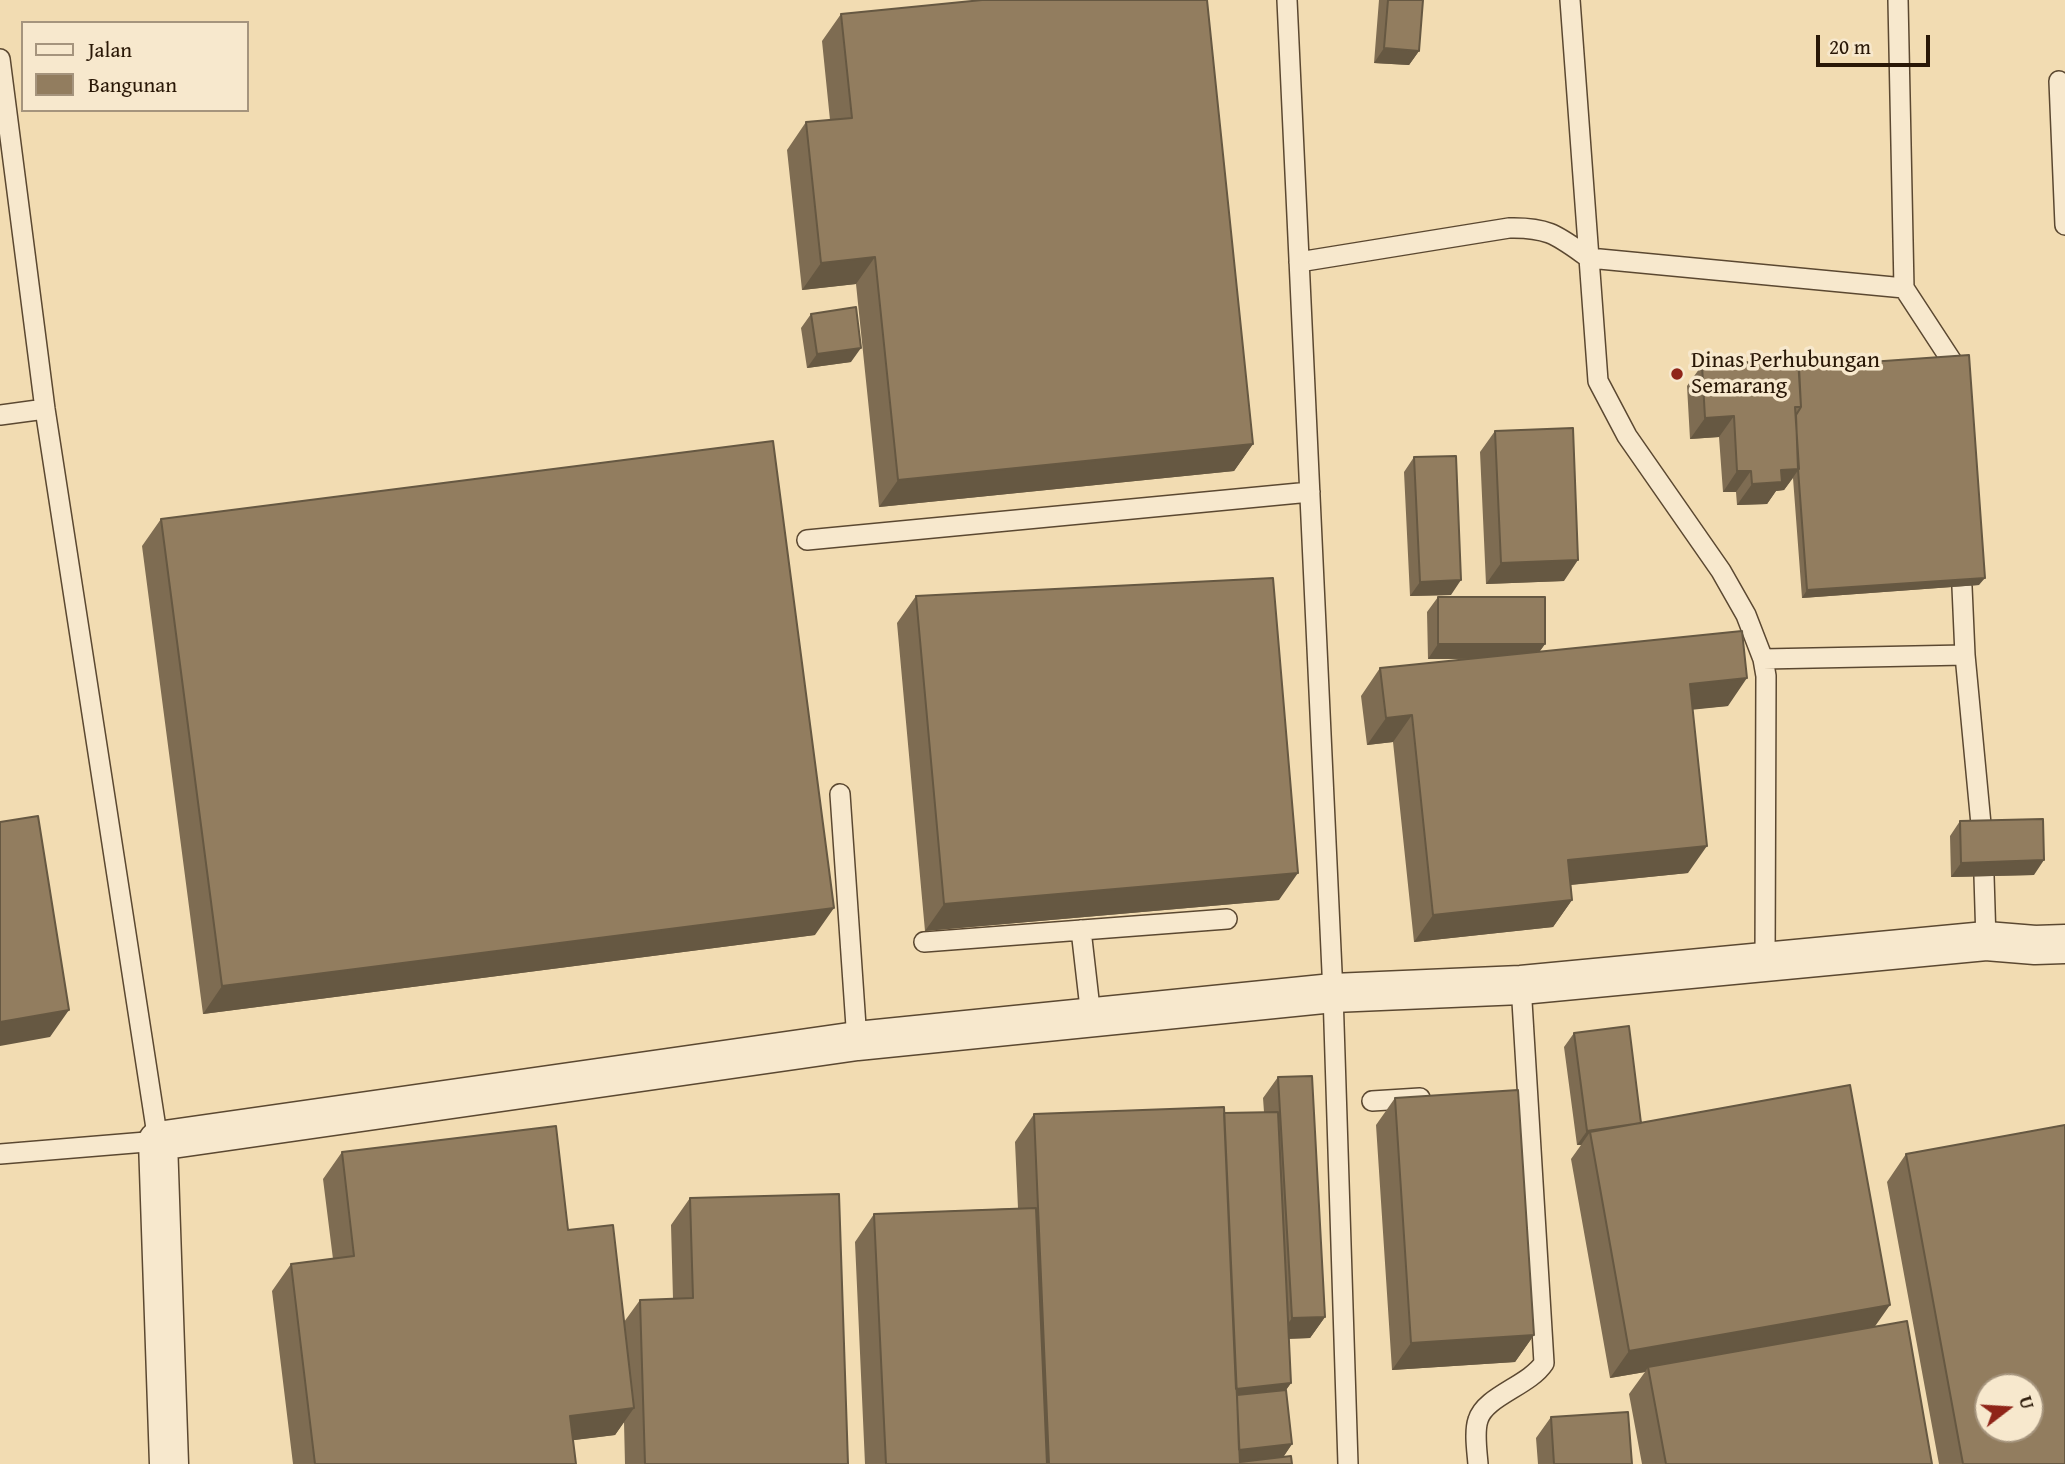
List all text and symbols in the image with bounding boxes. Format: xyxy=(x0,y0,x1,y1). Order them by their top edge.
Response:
legend xyxy=(21,21,248,112)
scale bar xyxy=(1820,21,1934,65)
text: 20 m xyxy=(1829,31,1871,62)
text: Jalan xyxy=(88,34,132,65)
text: Bangunan xyxy=(88,69,177,100)
place label: Dinas Perhubungan Semarang xyxy=(1691,347,1880,401)
marker: Dinas Perhubungan Semarang xyxy=(1669,366,1685,382)
north arrow xyxy=(1974,1373,2044,1443)
text: U xyxy=(2012,1392,2042,1413)

